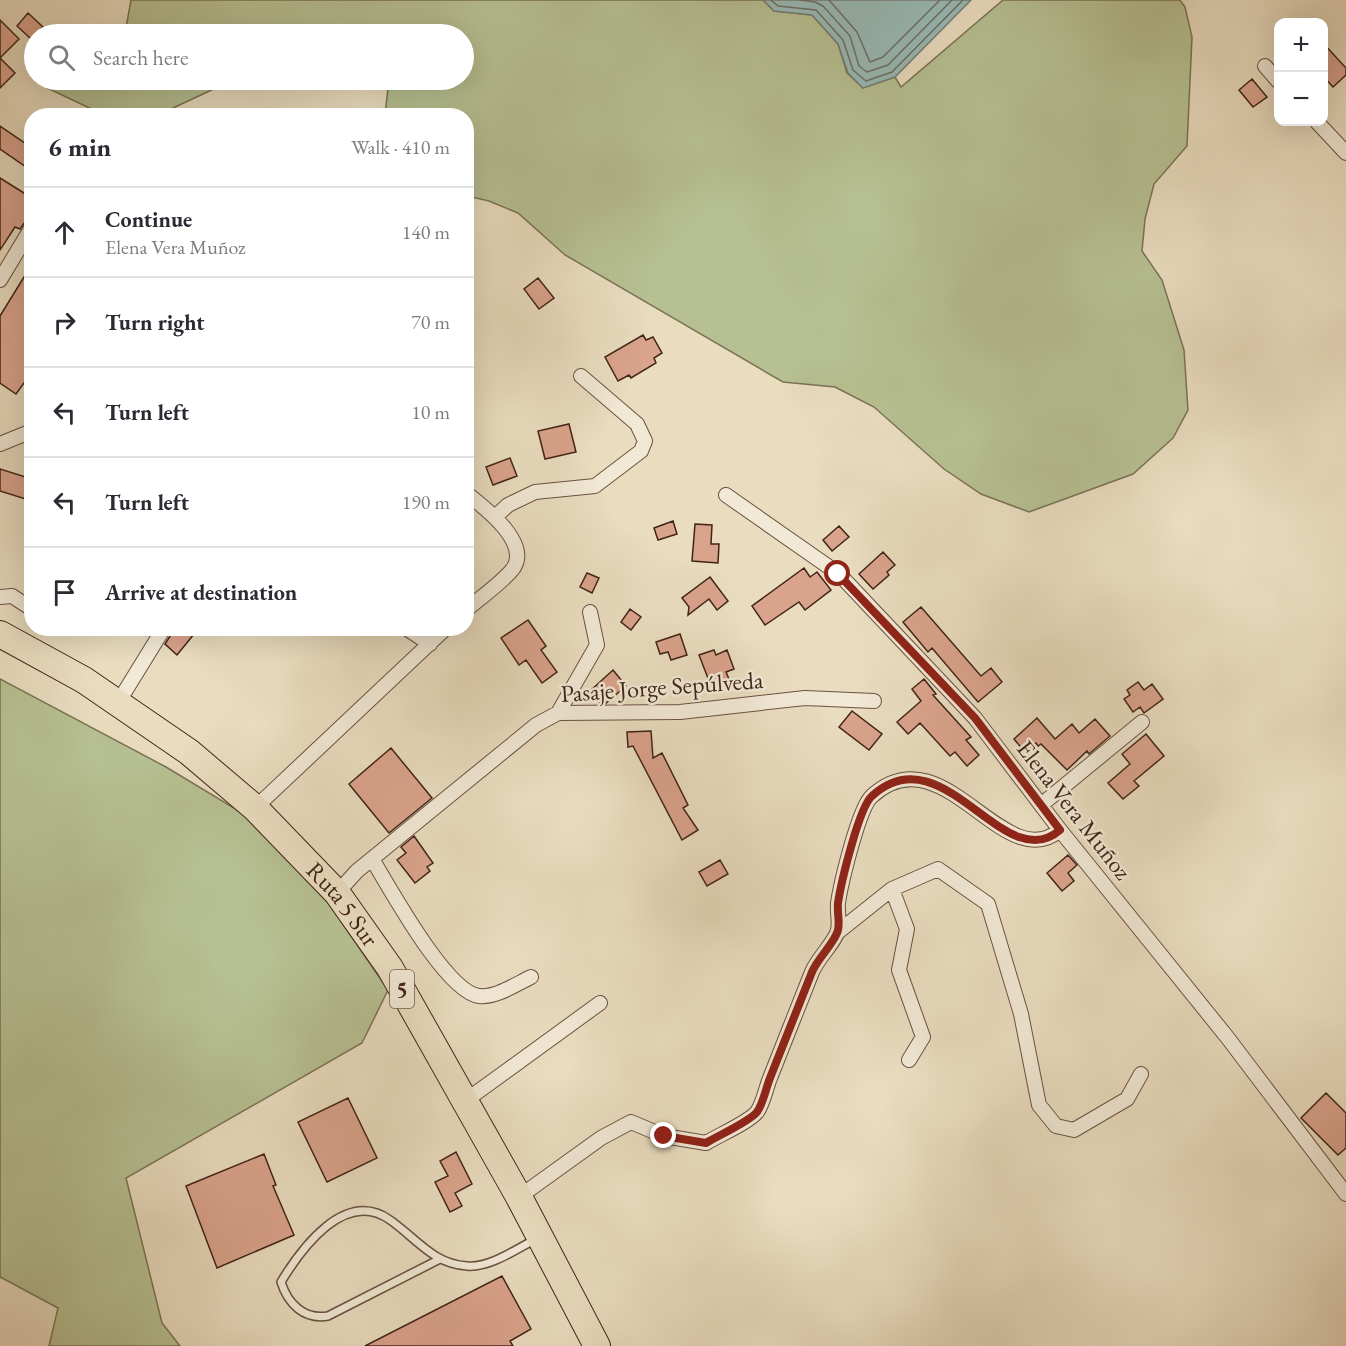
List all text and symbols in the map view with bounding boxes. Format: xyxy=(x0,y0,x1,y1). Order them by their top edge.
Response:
map controls xyxy=(1274,18,1328,126)
button: + xyxy=(1274,18,1328,72)
search box xyxy=(24,24,474,90)
icon: search xyxy=(45,41,78,74)
text: Search here xyxy=(93,43,188,72)
button: − xyxy=(1274,72,1328,126)
text: 6 min xyxy=(48,130,111,164)
text: Walk · 410 m xyxy=(351,134,450,160)
text: Continue xyxy=(105,205,192,234)
icon: ahead xyxy=(48,216,81,249)
text: 140 m xyxy=(402,219,450,245)
text: Elena Vera Muñoz xyxy=(105,234,246,260)
icon: right xyxy=(48,306,81,339)
text: Turn right xyxy=(105,308,204,337)
text: 70 m xyxy=(411,309,450,335)
icon: left xyxy=(48,396,81,429)
text: Turn left xyxy=(105,398,189,427)
text: 10 m xyxy=(411,399,450,425)
icon: left xyxy=(48,486,81,519)
text: Turn left xyxy=(105,488,189,517)
text: 190 m xyxy=(402,489,450,515)
route start xyxy=(824,560,850,586)
icon: arrive xyxy=(48,576,81,609)
text: Arrive at destination xyxy=(105,578,297,607)
street label: Pasaje Jorge Sepúlveda xyxy=(560,664,765,709)
street label: Elena Vera Muñoz xyxy=(1010,734,1139,886)
street label: Ruta 5 Sur xyxy=(300,855,386,952)
road number: 5 xyxy=(390,970,414,1008)
route end xyxy=(650,1122,676,1148)

